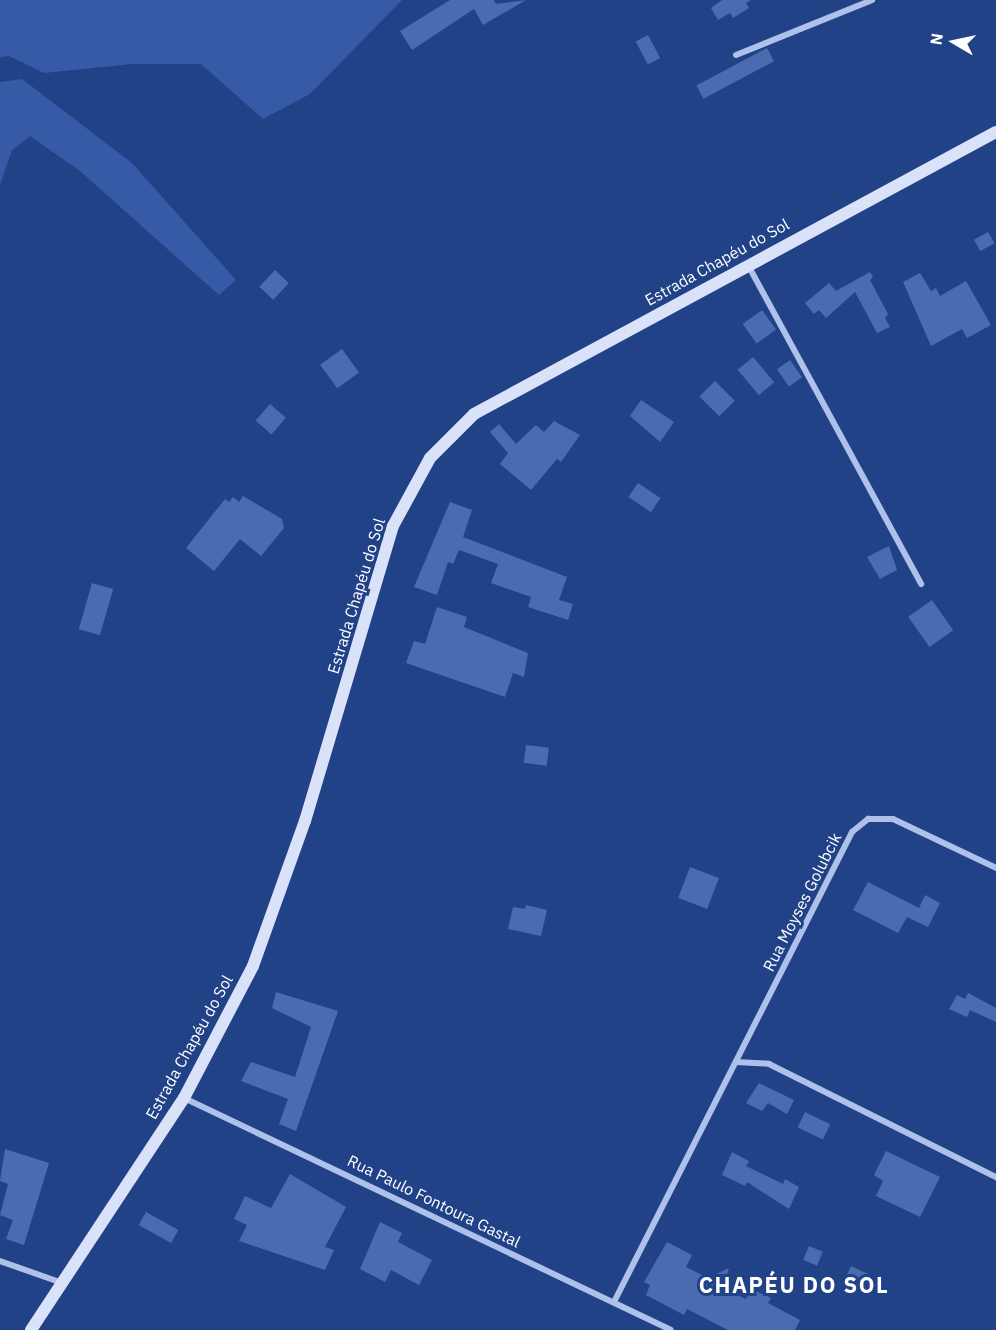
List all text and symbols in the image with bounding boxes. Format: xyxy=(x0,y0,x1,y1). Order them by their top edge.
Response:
north arrow xyxy=(924,12,984,72)
text: N xyxy=(925,32,947,46)
street label: Estrada Chapéu do Sol xyxy=(642,214,792,310)
street label: Estrada Chapéu do Sol xyxy=(323,516,389,676)
street label: Rua Moyses Golubcik xyxy=(759,830,845,974)
street label: Estrada Chapéu do Sol xyxy=(141,972,237,1122)
street label: Rua Paulo Fontoura Gastal xyxy=(344,1151,524,1251)
district label: CHAPÉU DO SOL xyxy=(699,1272,889,1298)

